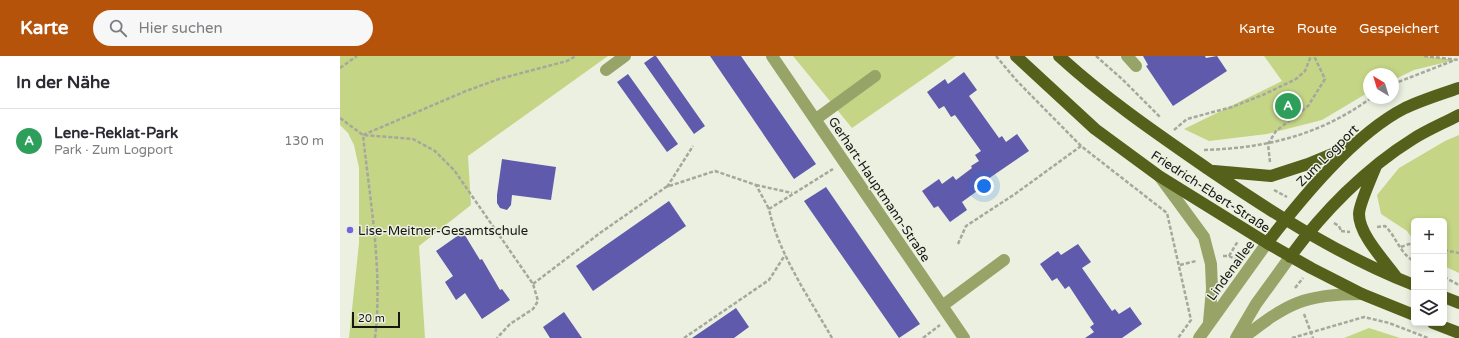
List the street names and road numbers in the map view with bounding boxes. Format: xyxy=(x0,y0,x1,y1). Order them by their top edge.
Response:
street label: Gerhart-Hauptmann-Straße xyxy=(825,114,934,265)
street label: Zum Logport xyxy=(1293,121,1362,190)
street label: Friedrich-Ebert-Straße xyxy=(1148,147,1273,236)
street label: Lindenallee xyxy=(1204,237,1258,304)

